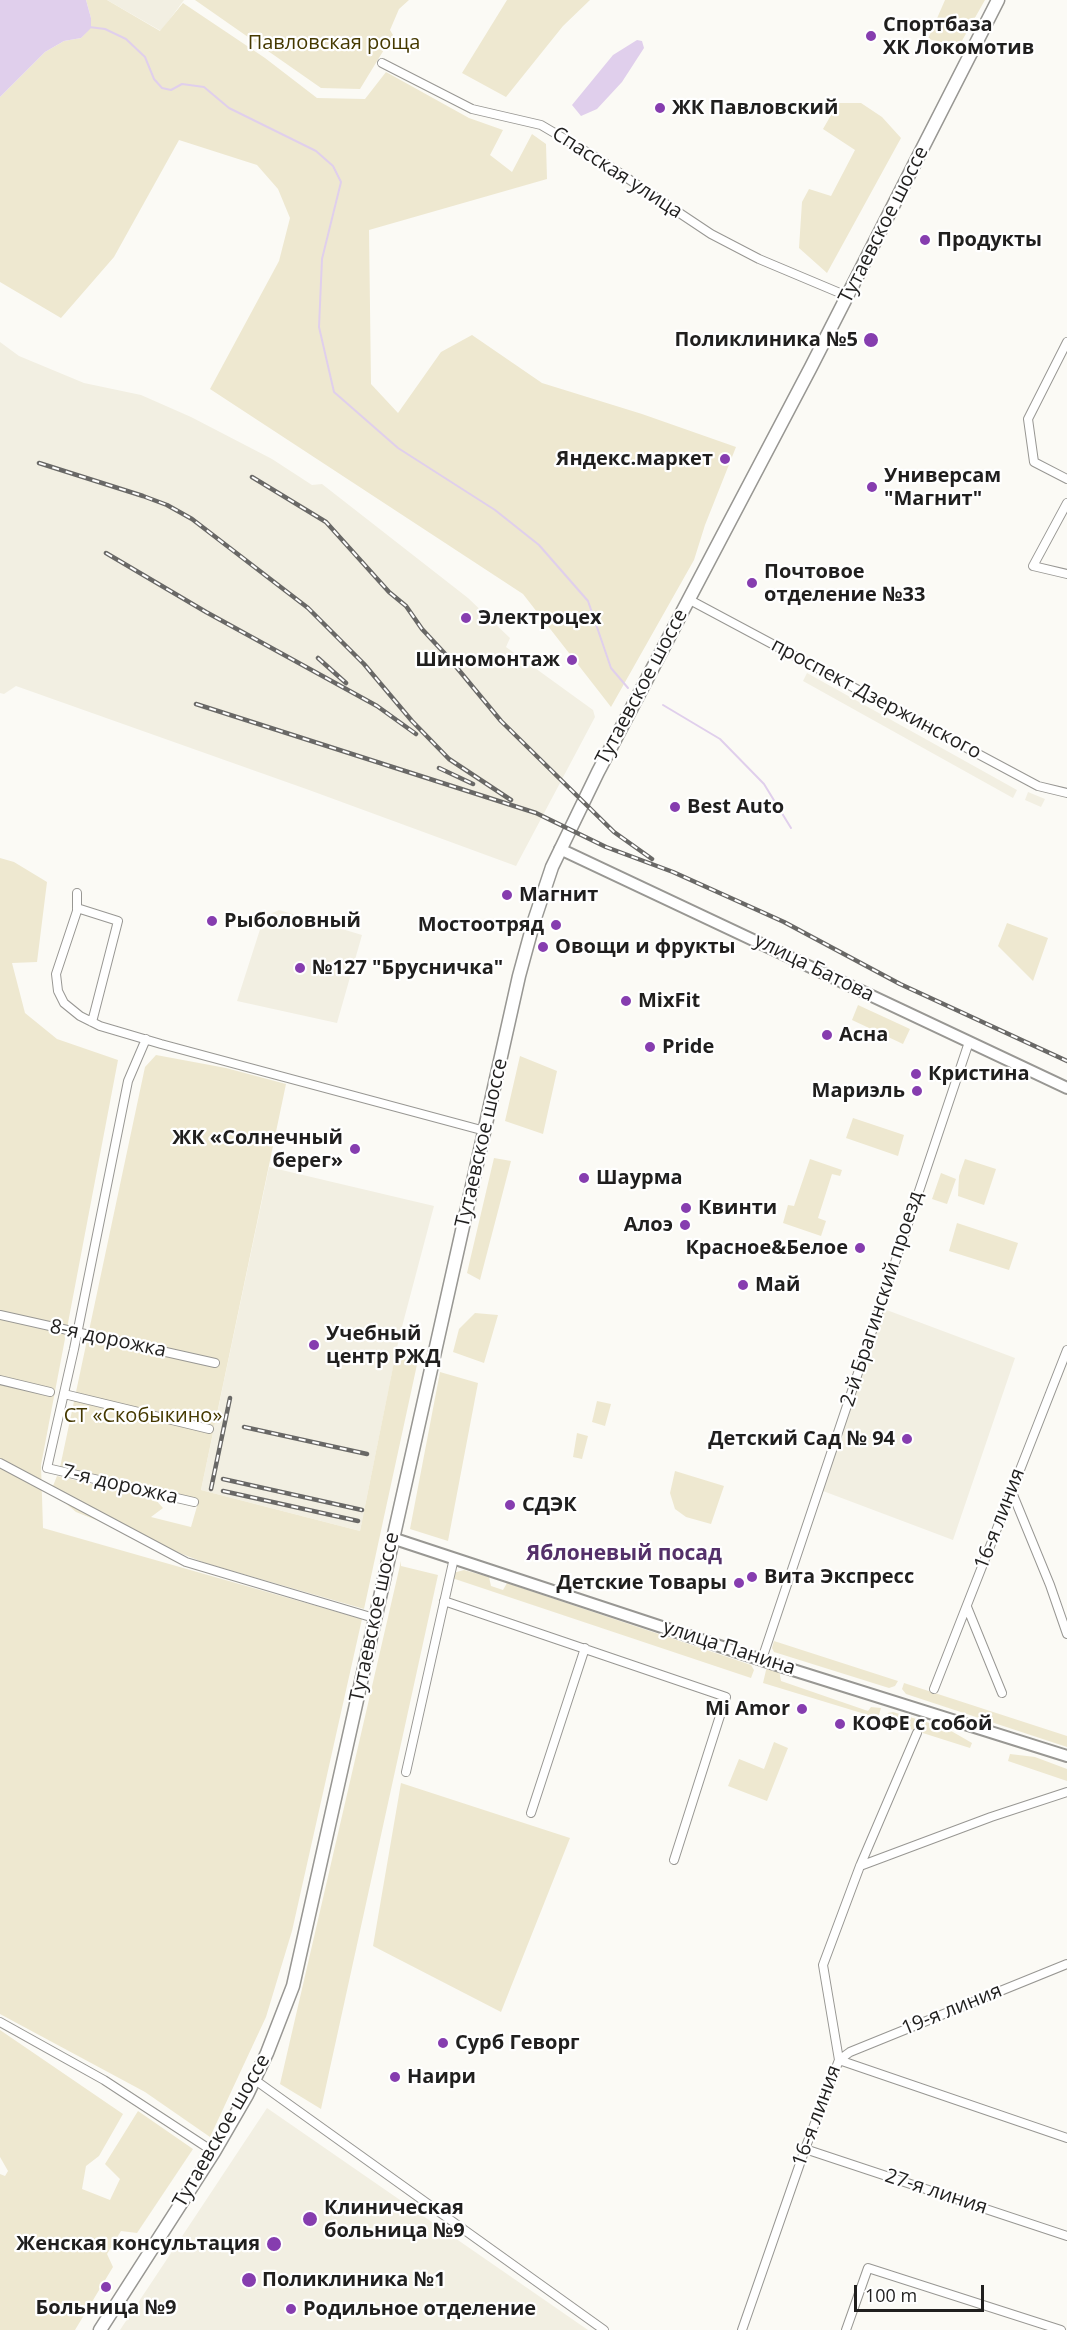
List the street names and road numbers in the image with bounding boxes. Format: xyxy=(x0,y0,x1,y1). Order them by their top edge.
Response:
street label: Спасская улица xyxy=(547,122,687,224)
street label: Тутаевское шоссе xyxy=(834,143,934,307)
street label: Тутаевское шоссе xyxy=(591,605,693,769)
street label: проспект Дзержинского xyxy=(767,633,985,765)
street label: улица Батова xyxy=(750,929,878,1007)
street label: Тутаевское шоссе xyxy=(451,1056,513,1230)
street label: 2-й Брагинский проезд xyxy=(836,1188,928,1410)
street label: 8-я дорожка xyxy=(48,1315,168,1363)
street label: 7-я дорожка xyxy=(60,1460,180,1510)
street label: 16-я линия xyxy=(970,1465,1030,1573)
street label: Тутаевское шоссе xyxy=(345,1530,405,1704)
street label: улица Панина xyxy=(660,1615,798,1681)
street label: 19-я линия xyxy=(898,1979,1006,2041)
street label: Тутаевское шоссе xyxy=(168,2050,276,2212)
street label: 16-я линия xyxy=(788,2062,846,2170)
street label: 27-я линия xyxy=(882,2164,990,2220)

